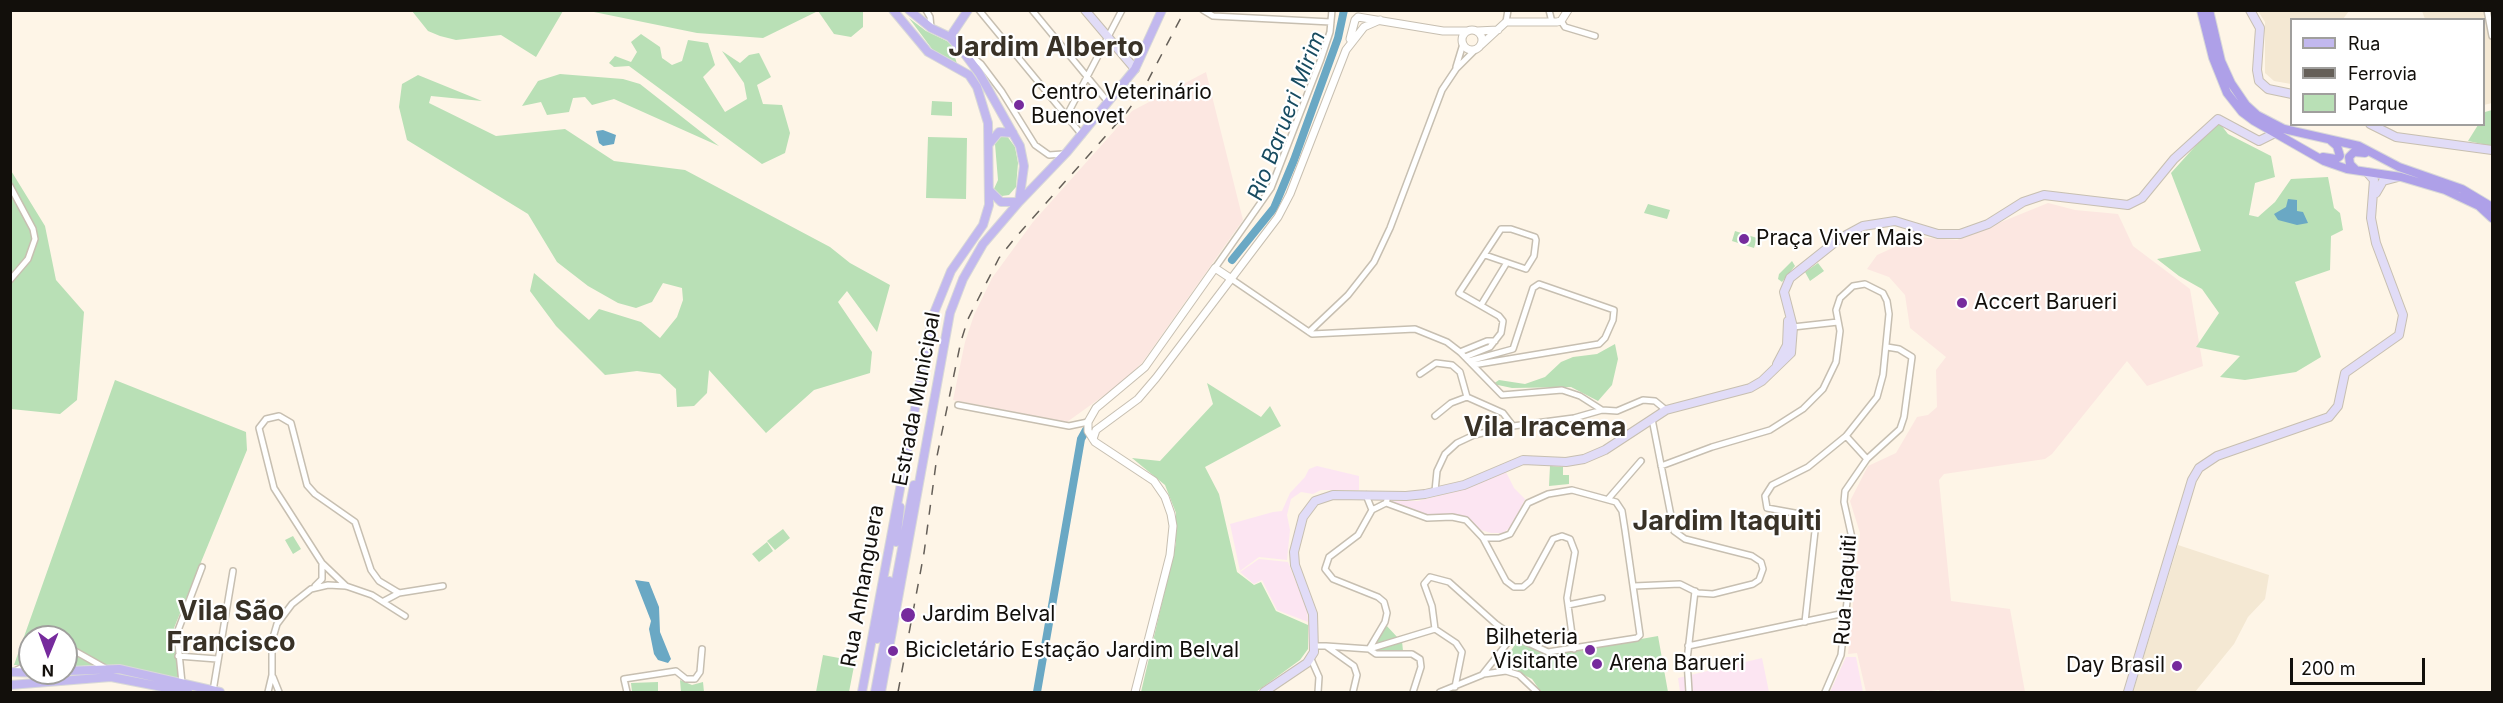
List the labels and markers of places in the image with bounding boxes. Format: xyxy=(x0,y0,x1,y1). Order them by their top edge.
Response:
place label: Centro Veterinário Buenovet xyxy=(1031,80,1212,130)
marker: Centro Veterinário Buenovet xyxy=(1012,98,1026,112)
place label: Praça Viver Mais xyxy=(1756,226,1923,252)
marker: Praça Viver Mais xyxy=(1737,232,1751,246)
place label: Accert Barueri xyxy=(1974,290,2117,316)
marker: Accert Barueri xyxy=(1955,296,1969,310)
place label: Jardim Belval xyxy=(922,602,1055,628)
marker: Jardim Belval xyxy=(899,606,917,624)
place label: Bilheteria Visitante xyxy=(1485,625,1578,675)
place label: Bicicletário Estação Jardim Belval xyxy=(905,638,1239,664)
marker: Bilheteria Visitante xyxy=(1583,643,1597,657)
marker: Bicicletário Estação Jardim Belval xyxy=(886,644,900,658)
place label: Arena Barueri xyxy=(1609,651,1745,677)
place label: Day Brasil xyxy=(2066,653,2165,679)
marker: Arena Barueri xyxy=(1590,657,1604,671)
marker: Day Brasil xyxy=(2170,659,2184,673)

